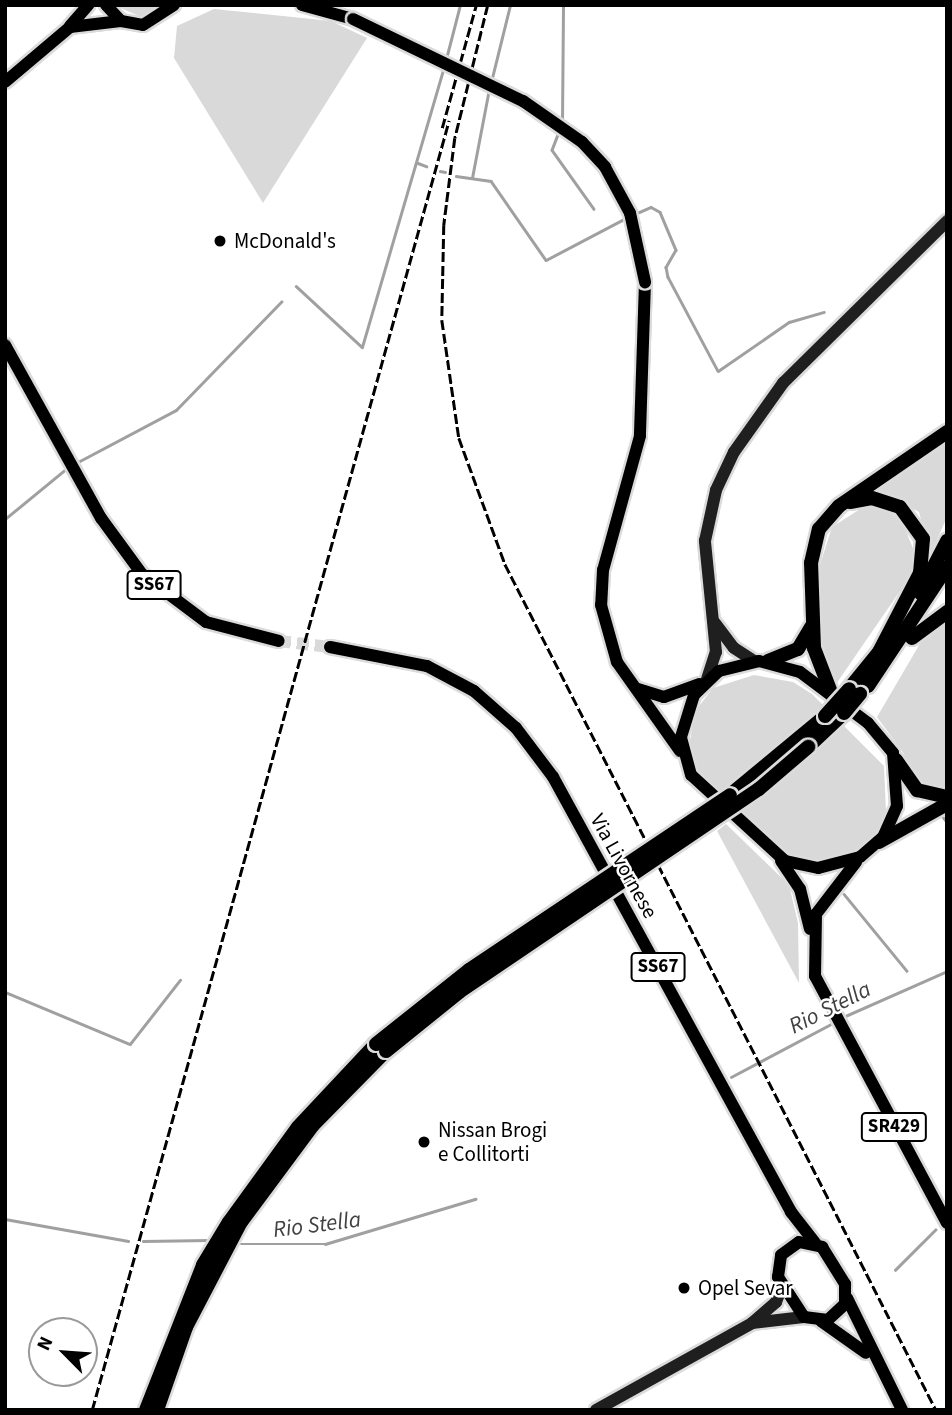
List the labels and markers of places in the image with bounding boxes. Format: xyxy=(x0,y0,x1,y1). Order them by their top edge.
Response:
place label: McDonald's xyxy=(234,228,336,254)
marker: McDonald's xyxy=(212,233,228,249)
place label: Nissan Brogi e Collitorti xyxy=(438,1117,547,1167)
marker: Nissan Brogi e Collitorti xyxy=(416,1134,432,1150)
place label: Opel Sevar xyxy=(698,1275,793,1301)
marker: Opel Sevar xyxy=(676,1280,692,1296)

